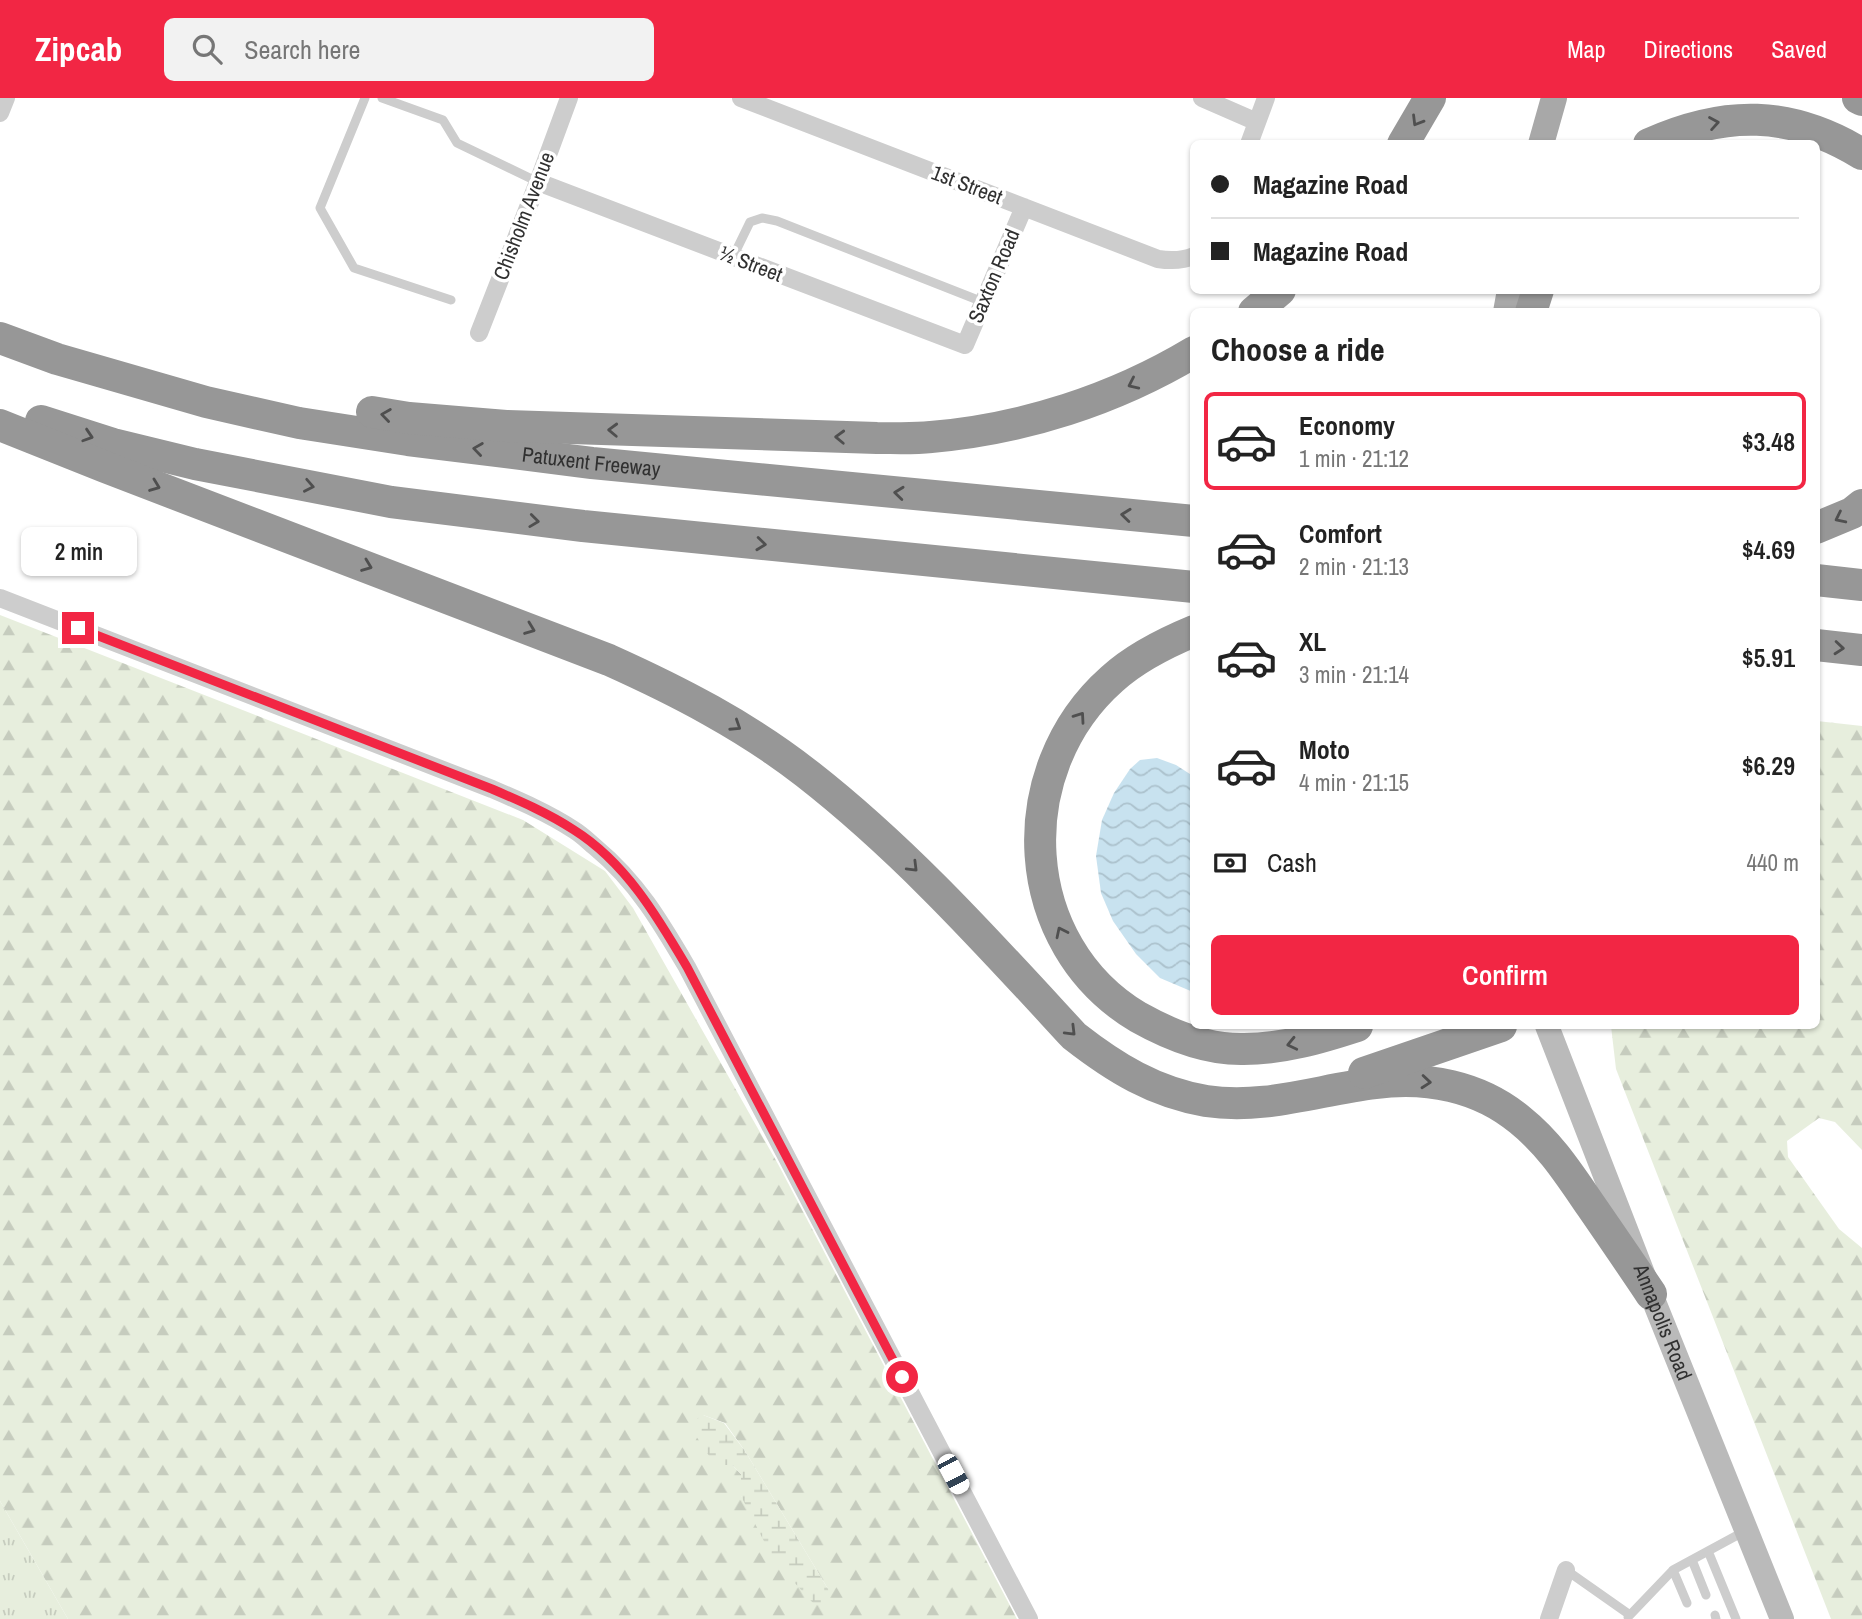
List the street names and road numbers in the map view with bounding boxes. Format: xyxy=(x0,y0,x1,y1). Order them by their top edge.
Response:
street label: Chisholm Avenue xyxy=(486,148,561,284)
street label: 1st Street xyxy=(928,158,1007,211)
street label: Saxton Road xyxy=(961,224,1026,327)
street label: ½ Street xyxy=(716,238,787,289)
street label: Patuxent Freeway xyxy=(520,439,662,484)
street label: Annapolis Road xyxy=(1626,1259,1699,1384)

